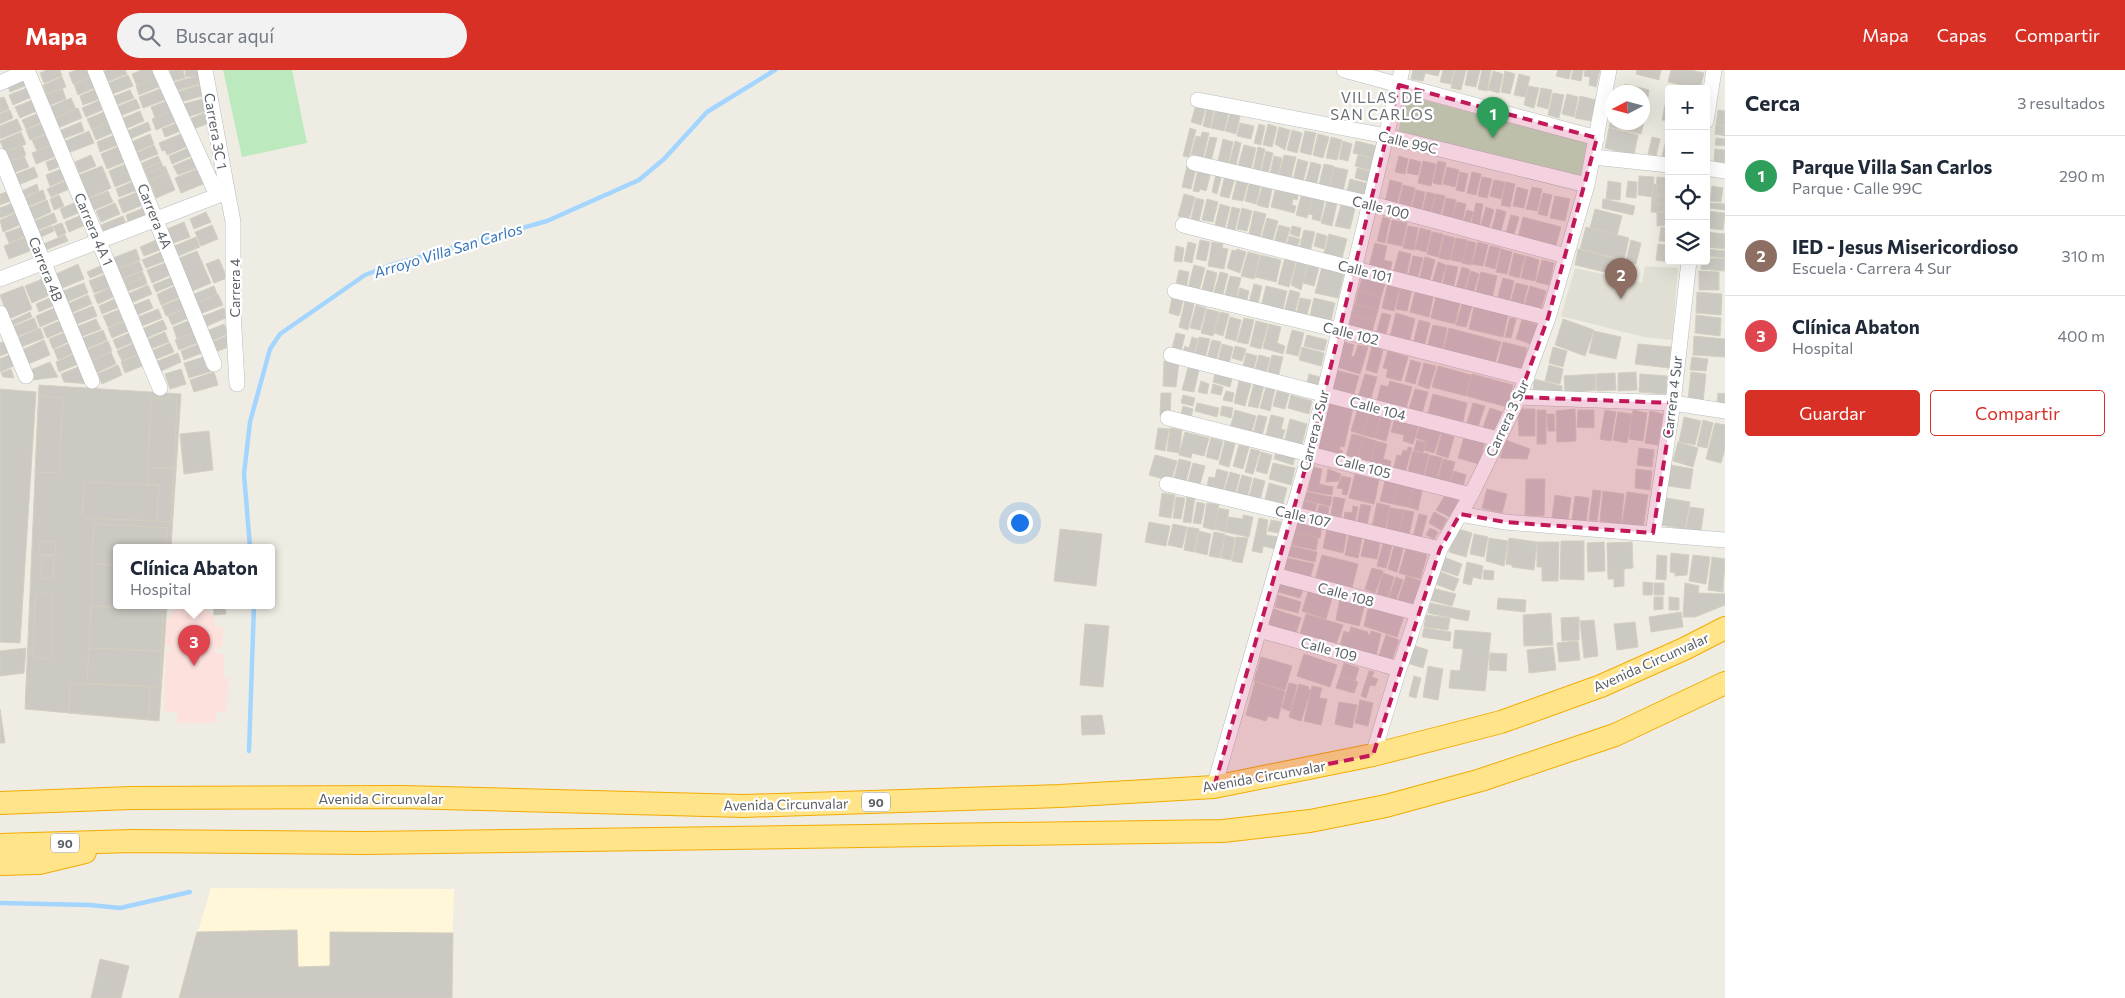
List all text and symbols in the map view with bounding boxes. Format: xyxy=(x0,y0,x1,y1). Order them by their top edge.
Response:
search box xyxy=(117,13,467,58)
text: Mapa xyxy=(25,21,87,50)
icon: search xyxy=(135,21,163,49)
text: Buscar aquí xyxy=(175,24,274,47)
text: Mapa xyxy=(1862,24,1909,46)
text: Capas xyxy=(1937,24,1987,46)
text: Compartir xyxy=(2015,24,2100,46)
north arrow xyxy=(1605,85,1650,130)
map controls xyxy=(1665,85,1710,265)
button: + xyxy=(1665,85,1710,130)
district label: VILLAS DE SAN CARLOS xyxy=(1330,88,1434,123)
text: Cerca xyxy=(1745,90,1800,115)
street label: Carrera 3C 1 xyxy=(201,92,231,170)
text: 3 resultados xyxy=(2017,93,2105,112)
pin: 1 xyxy=(1477,97,1509,138)
street label: Calle 99C xyxy=(1377,127,1439,157)
button: − xyxy=(1665,130,1710,175)
text: Parque Villa San Carlos xyxy=(1792,155,1992,178)
text: 1 xyxy=(1757,166,1765,185)
text: 290 m xyxy=(2059,166,2105,185)
button: locate xyxy=(1665,175,1710,220)
text: Parque · Calle 99C xyxy=(1792,178,1923,197)
street label: Carrera 4A xyxy=(134,181,176,251)
street label: Carrera 4A 1 xyxy=(71,190,117,268)
street label: Calle 100 xyxy=(1351,192,1411,222)
water label: Arroyo Villa San Carlos xyxy=(371,219,524,281)
button: layers xyxy=(1665,220,1710,265)
street label: Carrera 4B xyxy=(25,234,67,304)
text: IED - Jesus Misericordioso xyxy=(1792,235,2018,258)
text: 2 xyxy=(1756,246,1766,265)
text: 310 m xyxy=(2062,246,2105,265)
street label: Calle 101 xyxy=(1336,256,1394,286)
street label: Carrera 4 xyxy=(226,258,243,318)
pin: 2 xyxy=(1605,258,1637,299)
text: Escuela · Carrera 4 Sur xyxy=(1792,258,1952,277)
text: Clínica Abaton xyxy=(1792,315,1920,338)
street label: Calle 102 xyxy=(1321,318,1381,348)
text: 3 xyxy=(1756,326,1766,345)
text: 400 m xyxy=(2057,326,2105,345)
text: Hospital xyxy=(1792,338,1853,357)
street label: Carrera 4 Sur xyxy=(1658,354,1686,439)
street label: Carrera 3 Sur xyxy=(1482,376,1532,459)
street label: Carrera 2 Sur xyxy=(1296,387,1332,472)
button: Guardar xyxy=(1745,390,1920,436)
button: Compartir xyxy=(1930,390,2105,436)
street label: Calle 104 xyxy=(1348,392,1409,424)
street label: Calle 105 xyxy=(1333,450,1393,482)
street label: Calle 107 xyxy=(1274,501,1332,531)
your location xyxy=(1007,510,1033,536)
popup xyxy=(113,544,275,609)
text: Clínica Abaton xyxy=(130,556,258,579)
street label: Calle 108 xyxy=(1316,578,1376,610)
text: Hospital xyxy=(130,579,191,598)
pin: 3 xyxy=(178,625,210,666)
street label: Avenida Circunvalar xyxy=(1590,629,1712,695)
street label: Calle 109 xyxy=(1299,633,1359,665)
street label: Avenida Circunvalar xyxy=(1201,757,1327,795)
street label: Avenida Circunvalar xyxy=(318,790,444,807)
road number: 90 xyxy=(862,792,890,812)
street label: Avenida Circunvalar xyxy=(723,794,849,814)
road number: 90 xyxy=(51,834,79,852)

